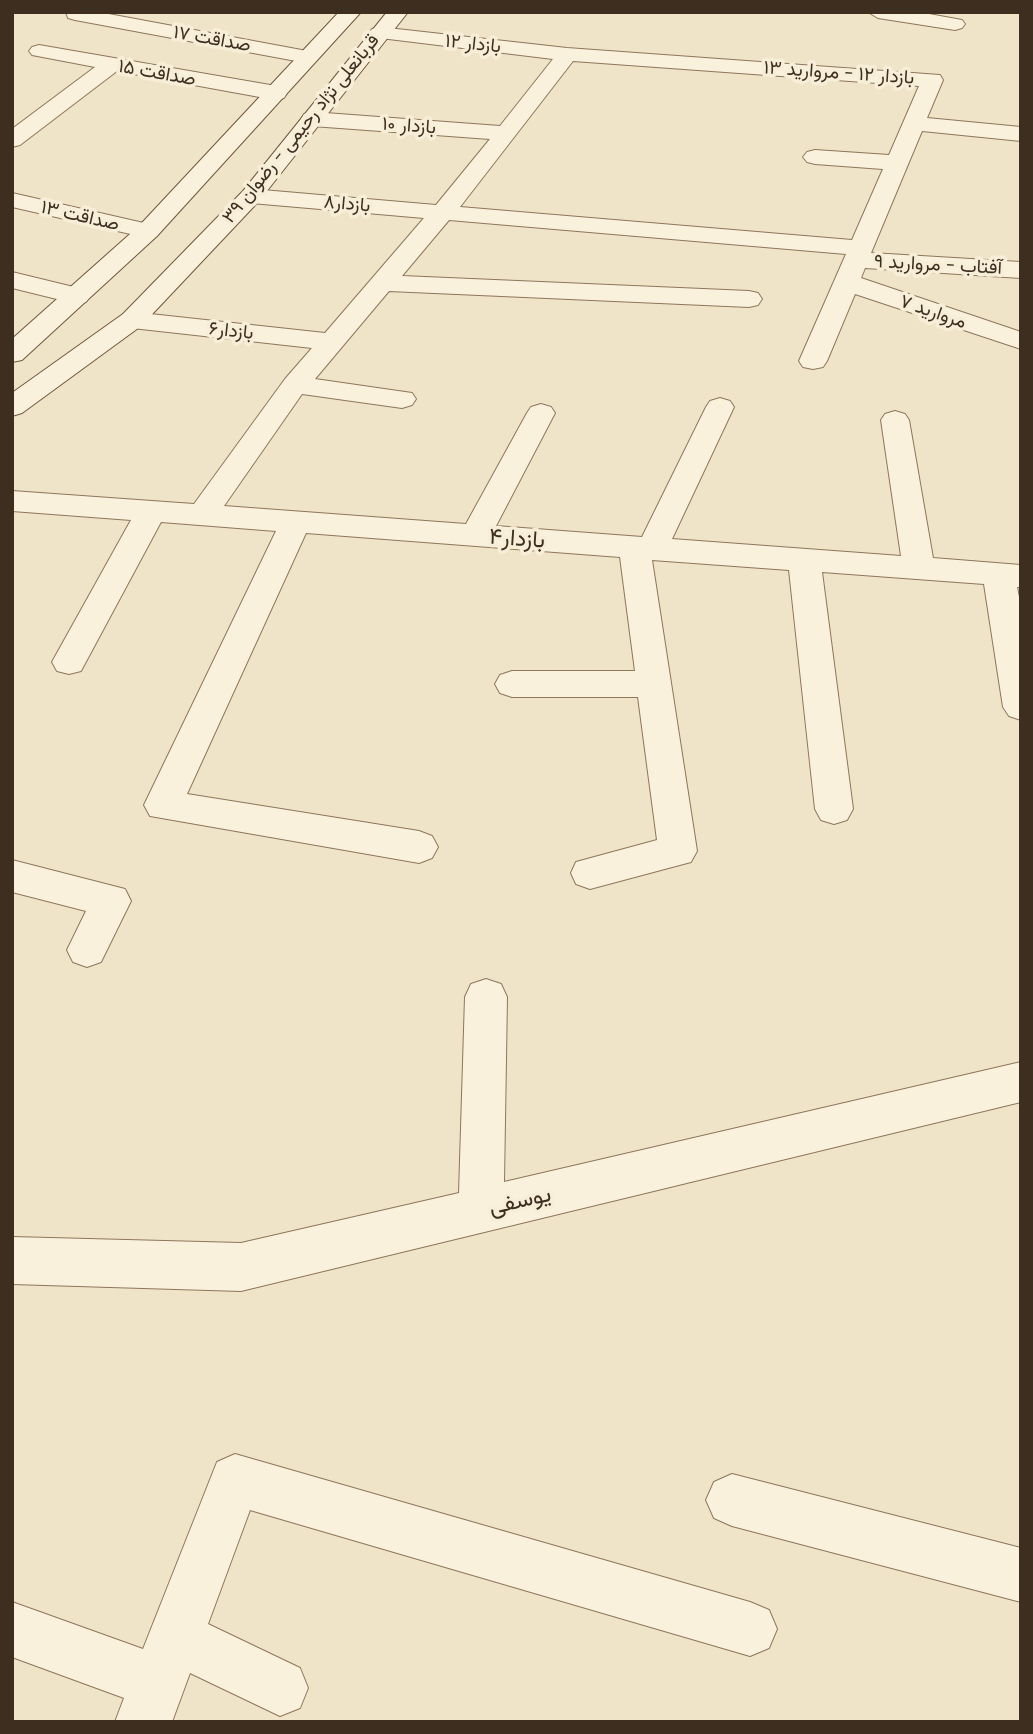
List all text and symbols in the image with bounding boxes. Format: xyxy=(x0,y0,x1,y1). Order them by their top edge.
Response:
street label: صداقت ۱۷ xyxy=(171,21,253,57)
street label: قربانعلی نژاد رحیمی - رضوان ۳۹ xyxy=(218,30,384,228)
street label: بازدار ۱۲ xyxy=(444,30,502,58)
street label: صداقت ۱۵ xyxy=(116,55,198,91)
street label: بازدار ۱۲ - مروارید ۱۳ xyxy=(763,56,915,90)
street label: بازدار ۱۰ xyxy=(381,113,437,139)
street label: بازدار۸ xyxy=(323,191,371,217)
street label: صداقت ۱۳ xyxy=(39,196,121,236)
street label: آفتاب - مروارید ۹ xyxy=(874,250,1002,280)
street label: مروارید ۷ xyxy=(897,290,969,334)
street label: بازدار۶ xyxy=(208,317,254,345)
street label: بازدار۴ xyxy=(488,523,546,555)
street label: یوسفی xyxy=(486,1180,554,1222)

